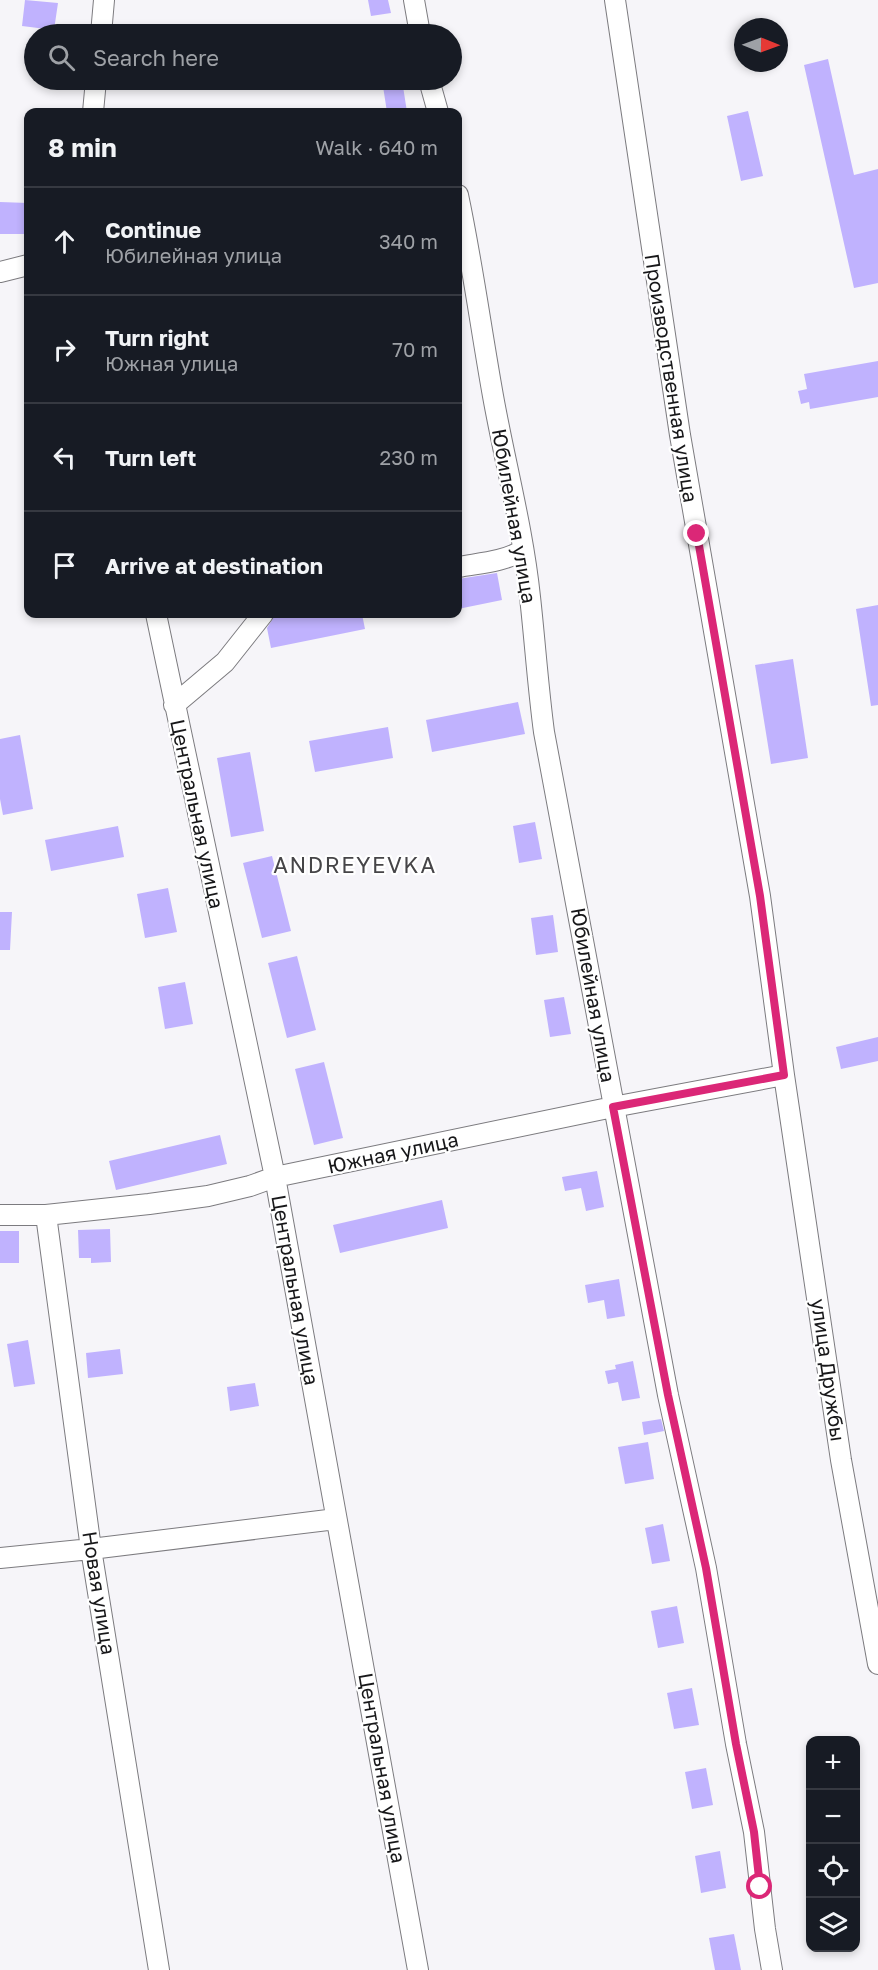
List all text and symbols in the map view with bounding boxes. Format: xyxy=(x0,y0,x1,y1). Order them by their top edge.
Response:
north arrow xyxy=(734,18,788,72)
search box xyxy=(24,24,462,90)
icon: search xyxy=(45,41,78,74)
text: Search here xyxy=(93,44,219,71)
text: 8 min xyxy=(48,132,117,163)
text: Walk · 640 m xyxy=(315,135,438,159)
text: Continue xyxy=(105,216,201,243)
icon: ahead xyxy=(48,225,81,258)
text: 340 m xyxy=(379,229,438,253)
text: Юбилейная улица xyxy=(105,243,282,267)
street label: Производственная улица xyxy=(640,252,704,504)
text: Turn right xyxy=(105,324,209,351)
icon: right xyxy=(48,333,81,366)
text: 70 m xyxy=(392,337,438,361)
text: Южная улица xyxy=(105,351,238,375)
street label: Юбилейная улица xyxy=(488,427,542,605)
icon: left xyxy=(48,441,81,474)
text: Turn left xyxy=(105,444,196,471)
text: 230 m xyxy=(380,445,438,469)
route end xyxy=(683,520,709,546)
icon: arrive xyxy=(48,549,81,582)
text: Arrive at destination xyxy=(105,552,323,579)
street label: Центральная улица xyxy=(166,717,230,911)
district label: ANDREYEVKA xyxy=(273,851,437,878)
street label: Юбилейная улица xyxy=(567,906,621,1084)
street label: Южная улица xyxy=(325,1126,460,1178)
street label: Центральная улица xyxy=(267,1193,325,1387)
street label: улица Дружбы xyxy=(807,1297,851,1443)
street label: Новая улица xyxy=(78,1529,122,1656)
street label: Центральная улица xyxy=(354,1671,412,1865)
map controls xyxy=(806,1736,860,1952)
button: + xyxy=(806,1736,860,1790)
button: − xyxy=(806,1790,860,1844)
button: locate xyxy=(806,1844,860,1898)
route start xyxy=(746,1873,772,1899)
button: layers xyxy=(806,1898,860,1952)

